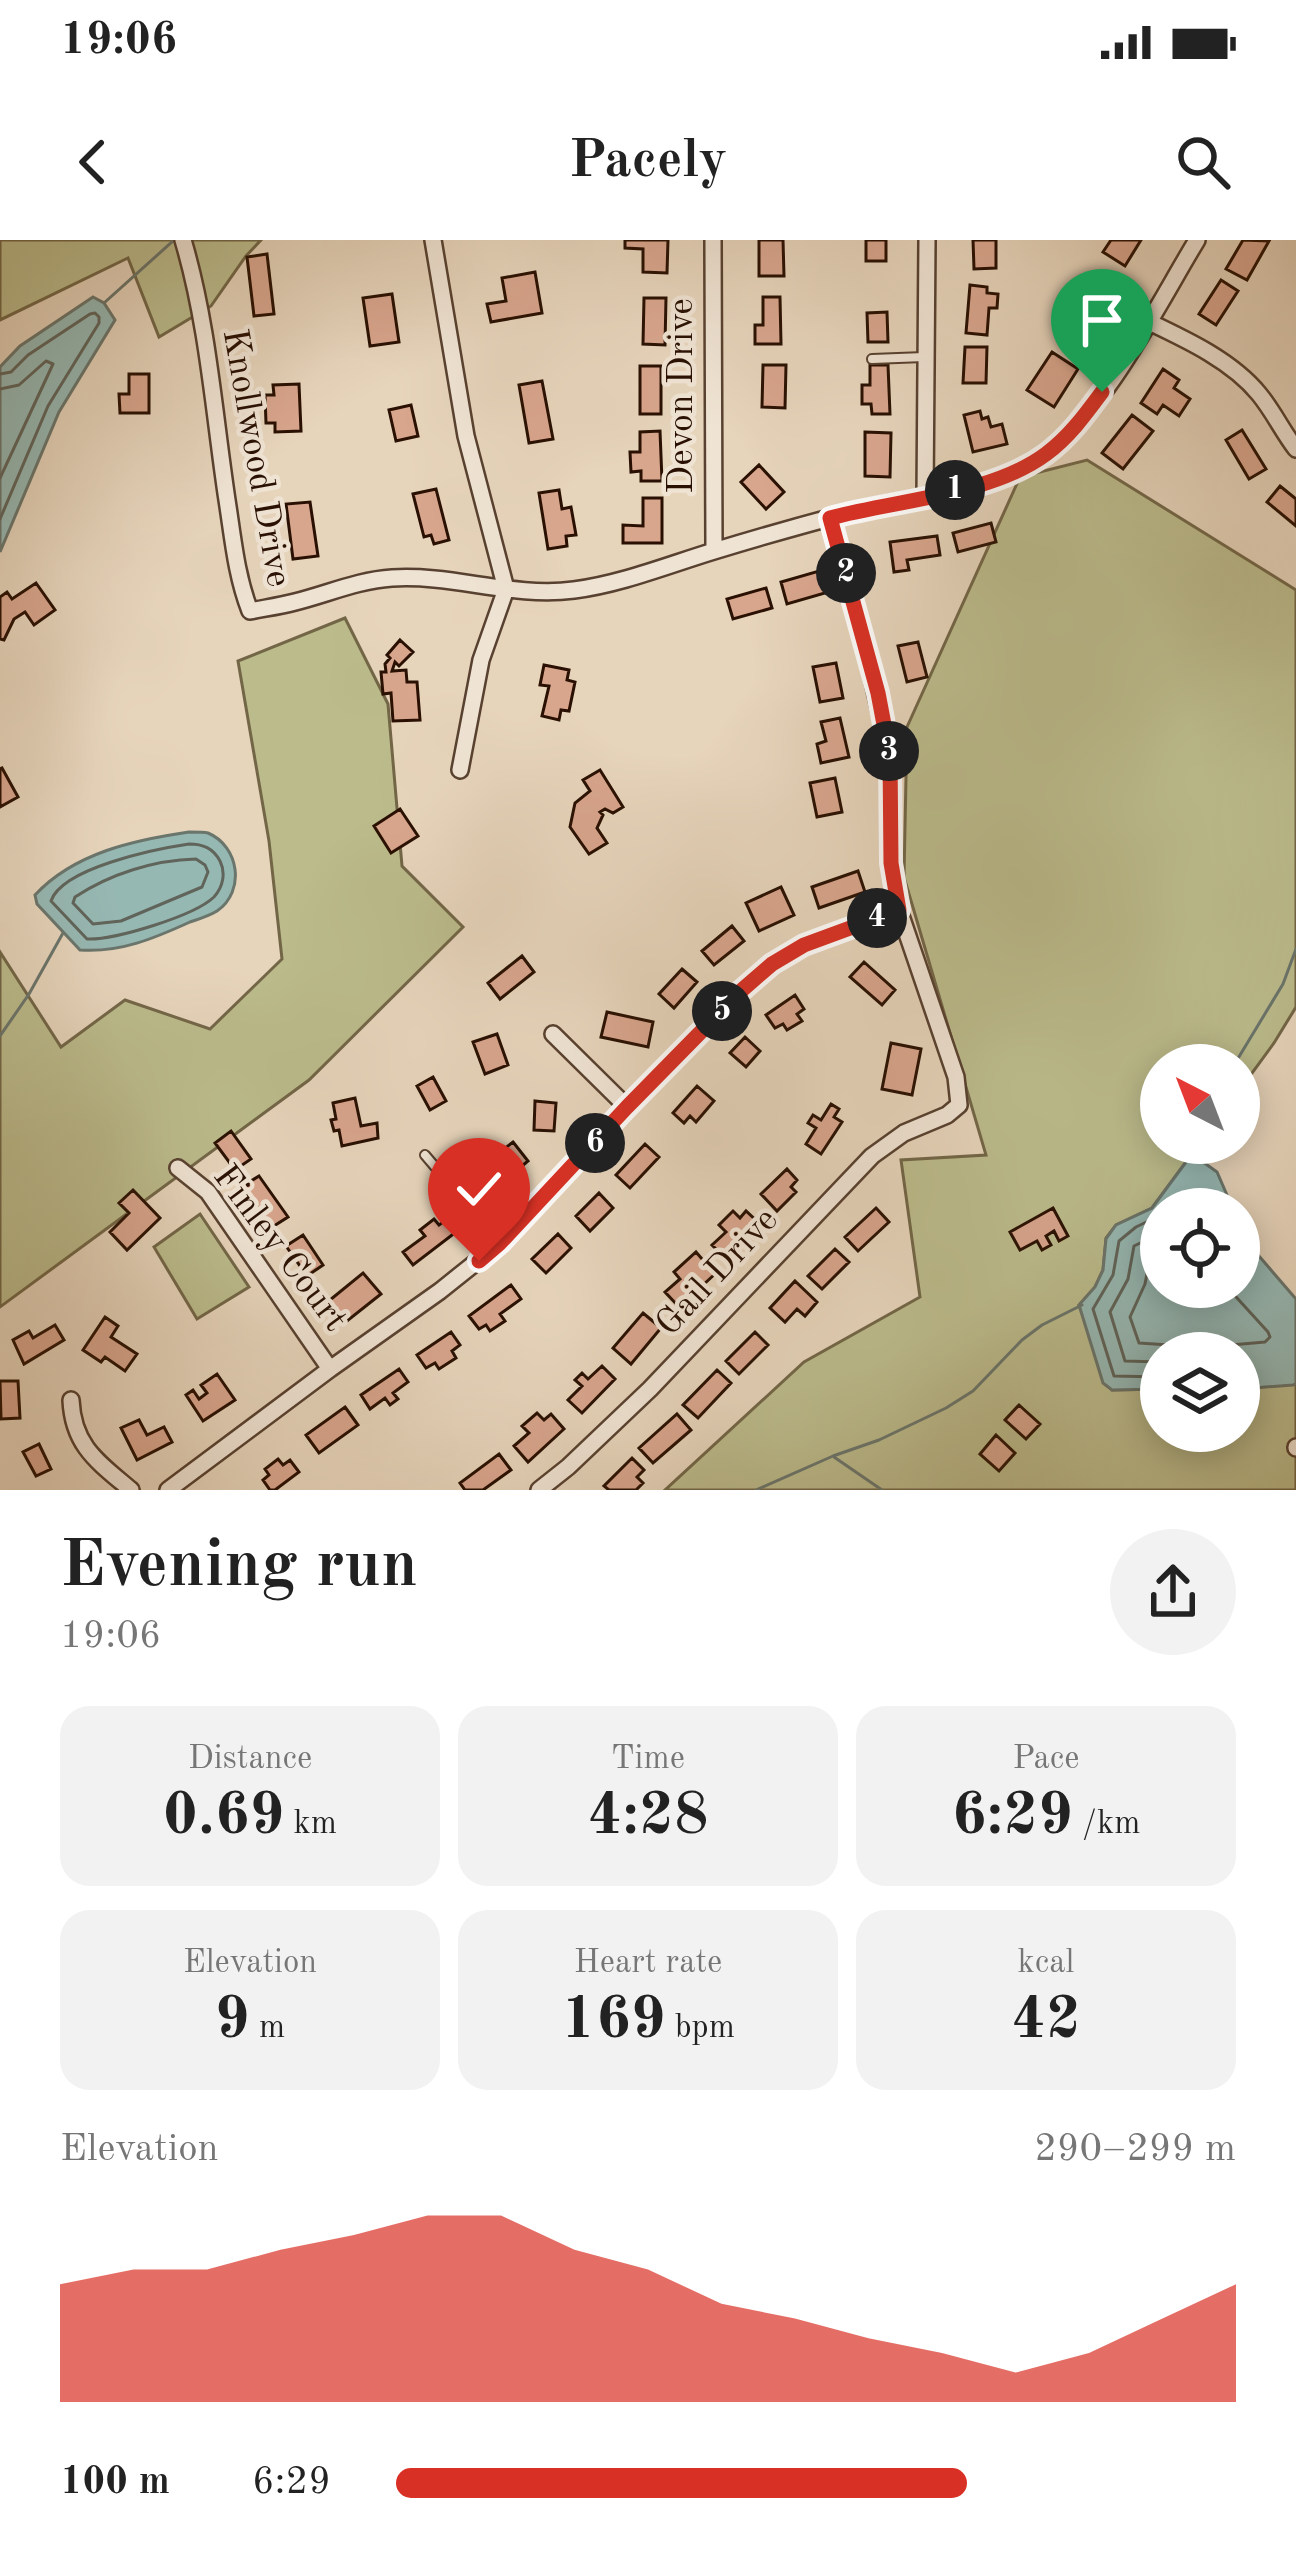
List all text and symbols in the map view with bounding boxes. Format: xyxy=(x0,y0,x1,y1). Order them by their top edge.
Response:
text: 19:06 xyxy=(60,19,177,64)
icon: back xyxy=(60,129,126,195)
icon: search xyxy=(1170,129,1236,195)
text: Pacely xyxy=(569,135,727,189)
pin xyxy=(1051,269,1153,392)
icon: arrive xyxy=(1069,287,1135,353)
street label: Devon Drive xyxy=(665,298,701,494)
street label: Knollwood Drive xyxy=(215,326,295,590)
pin: 1 xyxy=(925,460,985,520)
text: 1 xyxy=(945,473,965,506)
pin: 2 xyxy=(816,543,876,603)
text: 2 xyxy=(836,556,856,589)
pin: 3 xyxy=(859,721,919,781)
text: 3 xyxy=(879,734,899,767)
pin: 4 xyxy=(847,888,907,948)
text: 4 xyxy=(867,901,887,934)
pin: 5 xyxy=(692,981,752,1041)
text: 5 xyxy=(712,994,732,1027)
north arrow xyxy=(1140,1044,1260,1164)
map controls xyxy=(1140,1044,1260,1452)
pin: 6 xyxy=(565,1113,625,1173)
text: 6 xyxy=(585,1126,605,1159)
pin xyxy=(428,1138,530,1261)
icon: check xyxy=(446,1156,512,1222)
street label: Finley Court xyxy=(205,1159,353,1339)
button: locate xyxy=(1140,1188,1260,1308)
street label: Gail Drive xyxy=(650,1202,786,1344)
button: layers xyxy=(1140,1332,1260,1452)
button: share xyxy=(1110,1529,1236,1655)
text: Evening run xyxy=(60,1535,418,1601)
text: 19:06 xyxy=(60,1617,161,1656)
text: Distance xyxy=(188,1743,312,1776)
text: Time xyxy=(611,1743,685,1776)
text: Pace xyxy=(1013,1743,1079,1776)
text: 0.69 xyxy=(163,1787,284,1847)
text: 4:28 xyxy=(587,1787,709,1847)
text: 6:29 xyxy=(952,1787,1073,1847)
text: km xyxy=(284,1808,337,1841)
text: /km xyxy=(1073,1808,1140,1841)
text: Elevation xyxy=(183,1947,317,1980)
text: Heart rate xyxy=(574,1947,722,1980)
text: kcal xyxy=(1018,1947,1074,1980)
text: 9 xyxy=(215,1991,250,2051)
text: 169 xyxy=(561,1991,665,2051)
text: 42 xyxy=(1011,1991,1081,2051)
text: m xyxy=(250,2012,285,2045)
text: bpm xyxy=(665,2012,735,2045)
text: Elevation xyxy=(60,2130,219,2169)
text: 290–299 m xyxy=(1034,2130,1236,2169)
text: 100 m xyxy=(60,2463,170,2502)
text: 6:29 xyxy=(252,2463,331,2502)

